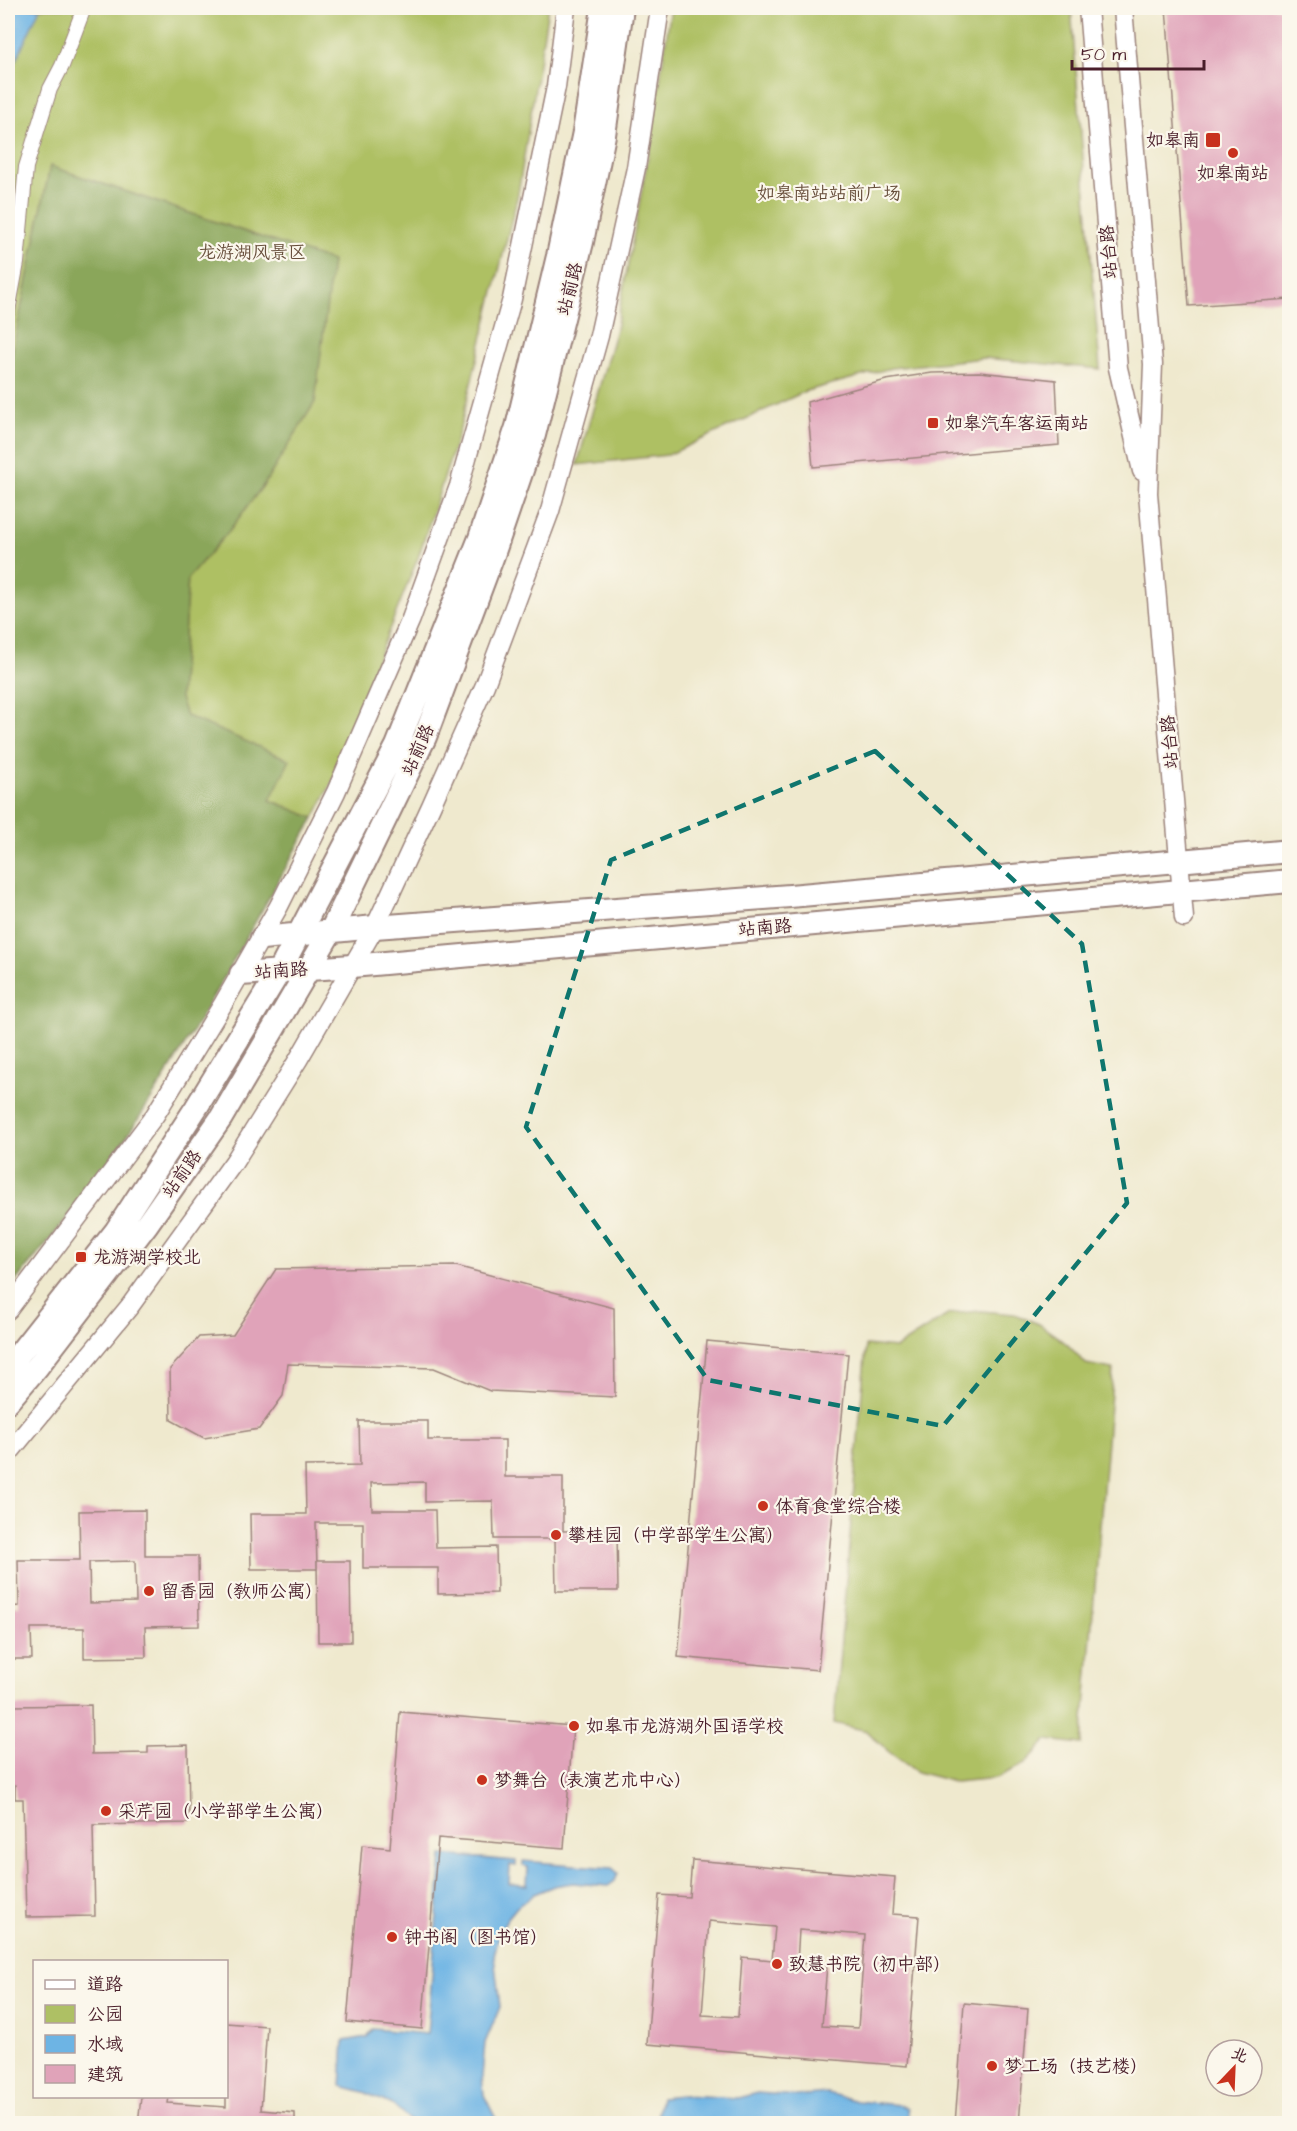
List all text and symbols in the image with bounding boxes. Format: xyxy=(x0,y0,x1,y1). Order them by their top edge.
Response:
scale bar xyxy=(1072,33,1204,71)
text: 50 m xyxy=(1081,42,1126,67)
place label: 如皋南 xyxy=(1146,128,1200,153)
marker: 如皋南 xyxy=(1204,131,1222,149)
marker: 如皋南站 xyxy=(1226,146,1240,160)
place label: 如皋南站 xyxy=(1197,161,1269,186)
park label: 如皋南站站前广场 xyxy=(757,181,901,206)
street label: 站台路 xyxy=(1094,224,1124,280)
park label: 龙游湖风景区 xyxy=(198,240,306,265)
street label: 站前路 xyxy=(551,260,589,318)
place label: 如皋汽车客运南站 xyxy=(945,411,1089,436)
marker: 如皋汽车客运南站 xyxy=(926,416,940,430)
street label: 站台路 xyxy=(1155,714,1185,770)
street label: 站前路 xyxy=(396,720,440,780)
street label: 站南路 xyxy=(737,913,793,943)
street label: 站南路 xyxy=(253,957,309,985)
street label: 站前路 xyxy=(156,1145,208,1203)
place label: 龙游湖学校北 xyxy=(93,1245,201,1270)
marker: 龙游湖学校北 xyxy=(74,1250,88,1264)
place label: 体育食堂综合楼 xyxy=(775,1494,901,1519)
marker: 体育食堂综合楼 xyxy=(756,1499,770,1513)
place label: 攀桂园（中学部学生公寓） xyxy=(568,1523,784,1548)
marker: 攀桂园（中学部学生公寓） xyxy=(549,1528,563,1542)
place label: 留香园（教师公寓） xyxy=(161,1579,323,1604)
marker: 留香园（教师公寓） xyxy=(142,1584,156,1598)
place label: 如皋市龙游湖外国语学校 xyxy=(586,1714,784,1739)
marker: 如皋市龙游湖外国语学校 xyxy=(567,1719,581,1733)
place label: 梦舞台（表演艺术中心） xyxy=(494,1768,692,1793)
marker: 梦舞台（表演艺术中心） xyxy=(475,1773,489,1787)
place label: 采芹园（小学部学生公寓） xyxy=(118,1799,334,1824)
marker: 采芹园（小学部学生公寓） xyxy=(99,1804,113,1818)
place label: 钟书阁（图书馆） xyxy=(404,1925,548,1950)
marker: 钟书阁（图书馆） xyxy=(385,1930,399,1944)
place label: 致慧书院（初中部） xyxy=(789,1952,951,1977)
marker: 致慧书院（初中部） xyxy=(770,1957,784,1971)
legend xyxy=(33,1960,228,2098)
text: 道路 xyxy=(87,1972,123,1997)
text: 公园 xyxy=(87,2002,123,2027)
text: 水域 xyxy=(87,2032,123,2057)
north arrow xyxy=(1204,2038,1264,2098)
text: 北 xyxy=(1228,2042,1251,2068)
place label: 梦工场（技艺楼） xyxy=(1004,2054,1148,2079)
marker: 梦工场（技艺楼） xyxy=(985,2059,999,2073)
text: 建筑 xyxy=(87,2062,123,2087)

